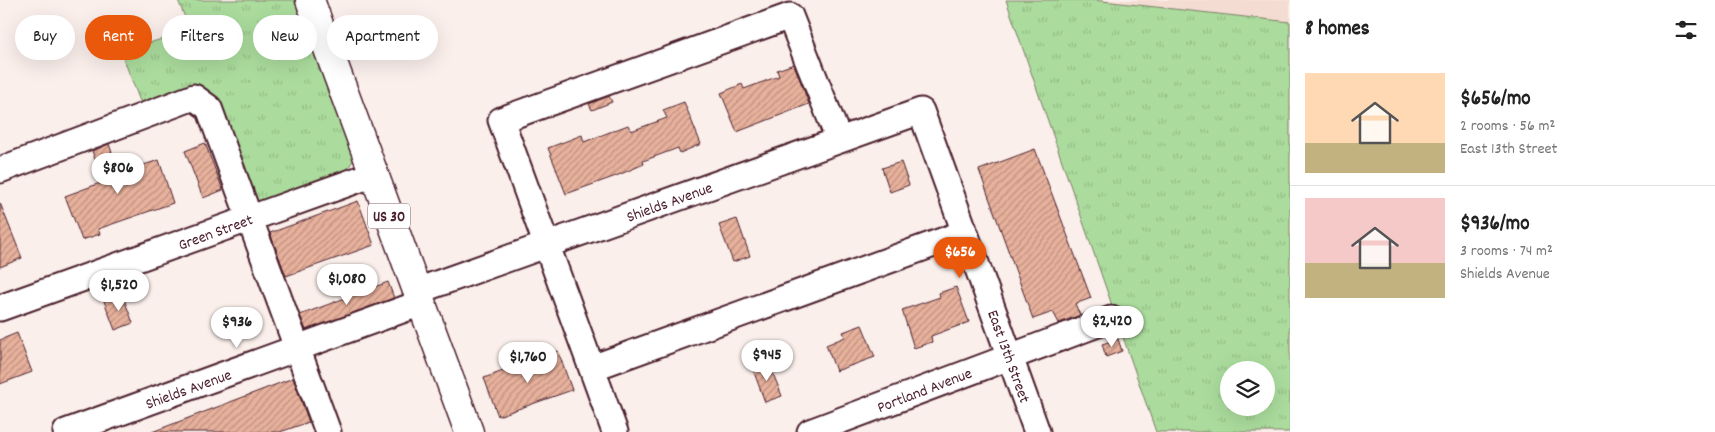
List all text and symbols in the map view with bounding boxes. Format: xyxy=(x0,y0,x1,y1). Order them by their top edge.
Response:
chip: Buy xyxy=(15,15,75,60)
chip: Rent xyxy=(85,15,152,60)
chip: Filters xyxy=(162,15,243,60)
chip: New xyxy=(253,15,317,60)
chip: Apartment xyxy=(327,15,438,60)
text: 8 homes xyxy=(1305,15,1370,45)
icon: filters xyxy=(1672,16,1700,44)
text: $656/mo xyxy=(1460,85,1531,115)
icon: home xyxy=(1345,93,1405,153)
text: 2 rooms · 56 m² xyxy=(1460,115,1555,138)
text: East 13th Street xyxy=(1460,138,1557,161)
pin: $806 xyxy=(88,152,148,195)
text: $806 xyxy=(102,157,134,180)
street label: Shields Avenue xyxy=(624,177,716,230)
road number: US 30 xyxy=(368,204,410,228)
street label: Green Street xyxy=(175,209,257,258)
text: $936/mo xyxy=(1460,210,1530,240)
icon: home xyxy=(1345,218,1405,278)
pin: $656 xyxy=(930,236,990,279)
text: 3 rooms · 74 m² xyxy=(1460,240,1553,263)
text: $656 xyxy=(944,241,976,264)
text: Shields Avenue xyxy=(1460,263,1550,286)
pin: $1,080 xyxy=(306,264,388,306)
text: $1,080 xyxy=(328,268,366,291)
pin: $1,520 xyxy=(78,270,160,312)
text: $1,520 xyxy=(100,274,138,297)
pin: $936 xyxy=(207,306,267,349)
pin: $2,420 xyxy=(1071,306,1153,348)
street label: East 13th Street xyxy=(980,307,1035,407)
text: $2,420 xyxy=(1092,310,1132,333)
text: $936 xyxy=(222,311,252,334)
pin: $945 xyxy=(737,340,797,382)
pin: $1,760 xyxy=(487,342,569,384)
text: $945 xyxy=(752,344,782,367)
text: $1,760 xyxy=(509,346,547,369)
map controls xyxy=(1220,361,1275,416)
button: layers xyxy=(1220,361,1275,416)
street label: Portland Avenue xyxy=(874,363,976,420)
street label: Shields Avenue xyxy=(143,364,235,417)

